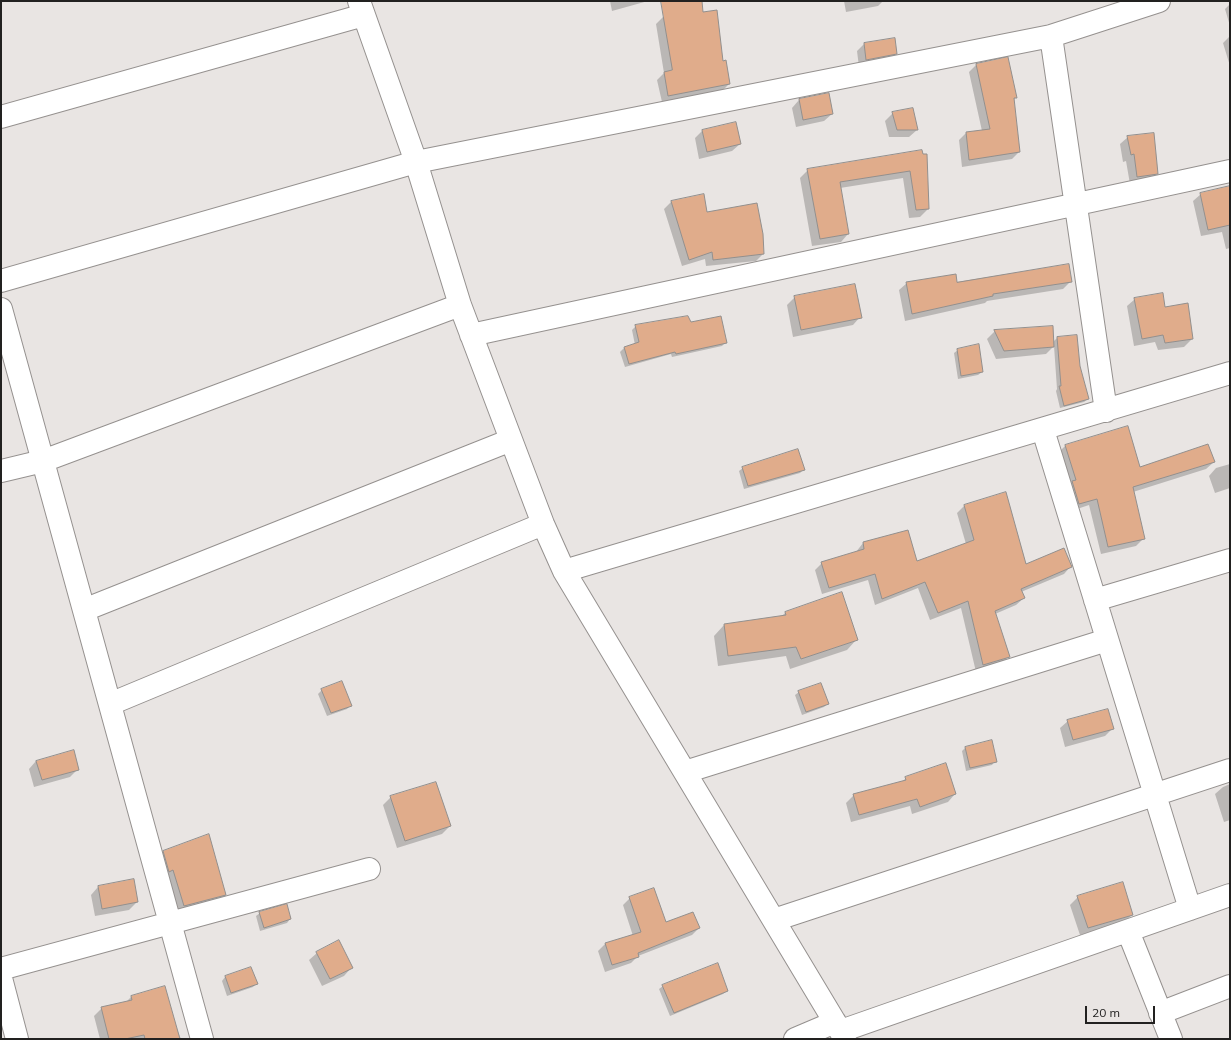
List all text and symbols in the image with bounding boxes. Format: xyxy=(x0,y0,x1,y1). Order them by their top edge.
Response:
scale bar xyxy=(1087,998,1157,1024)
text: 20 m xyxy=(1092,1005,1120,1020)

